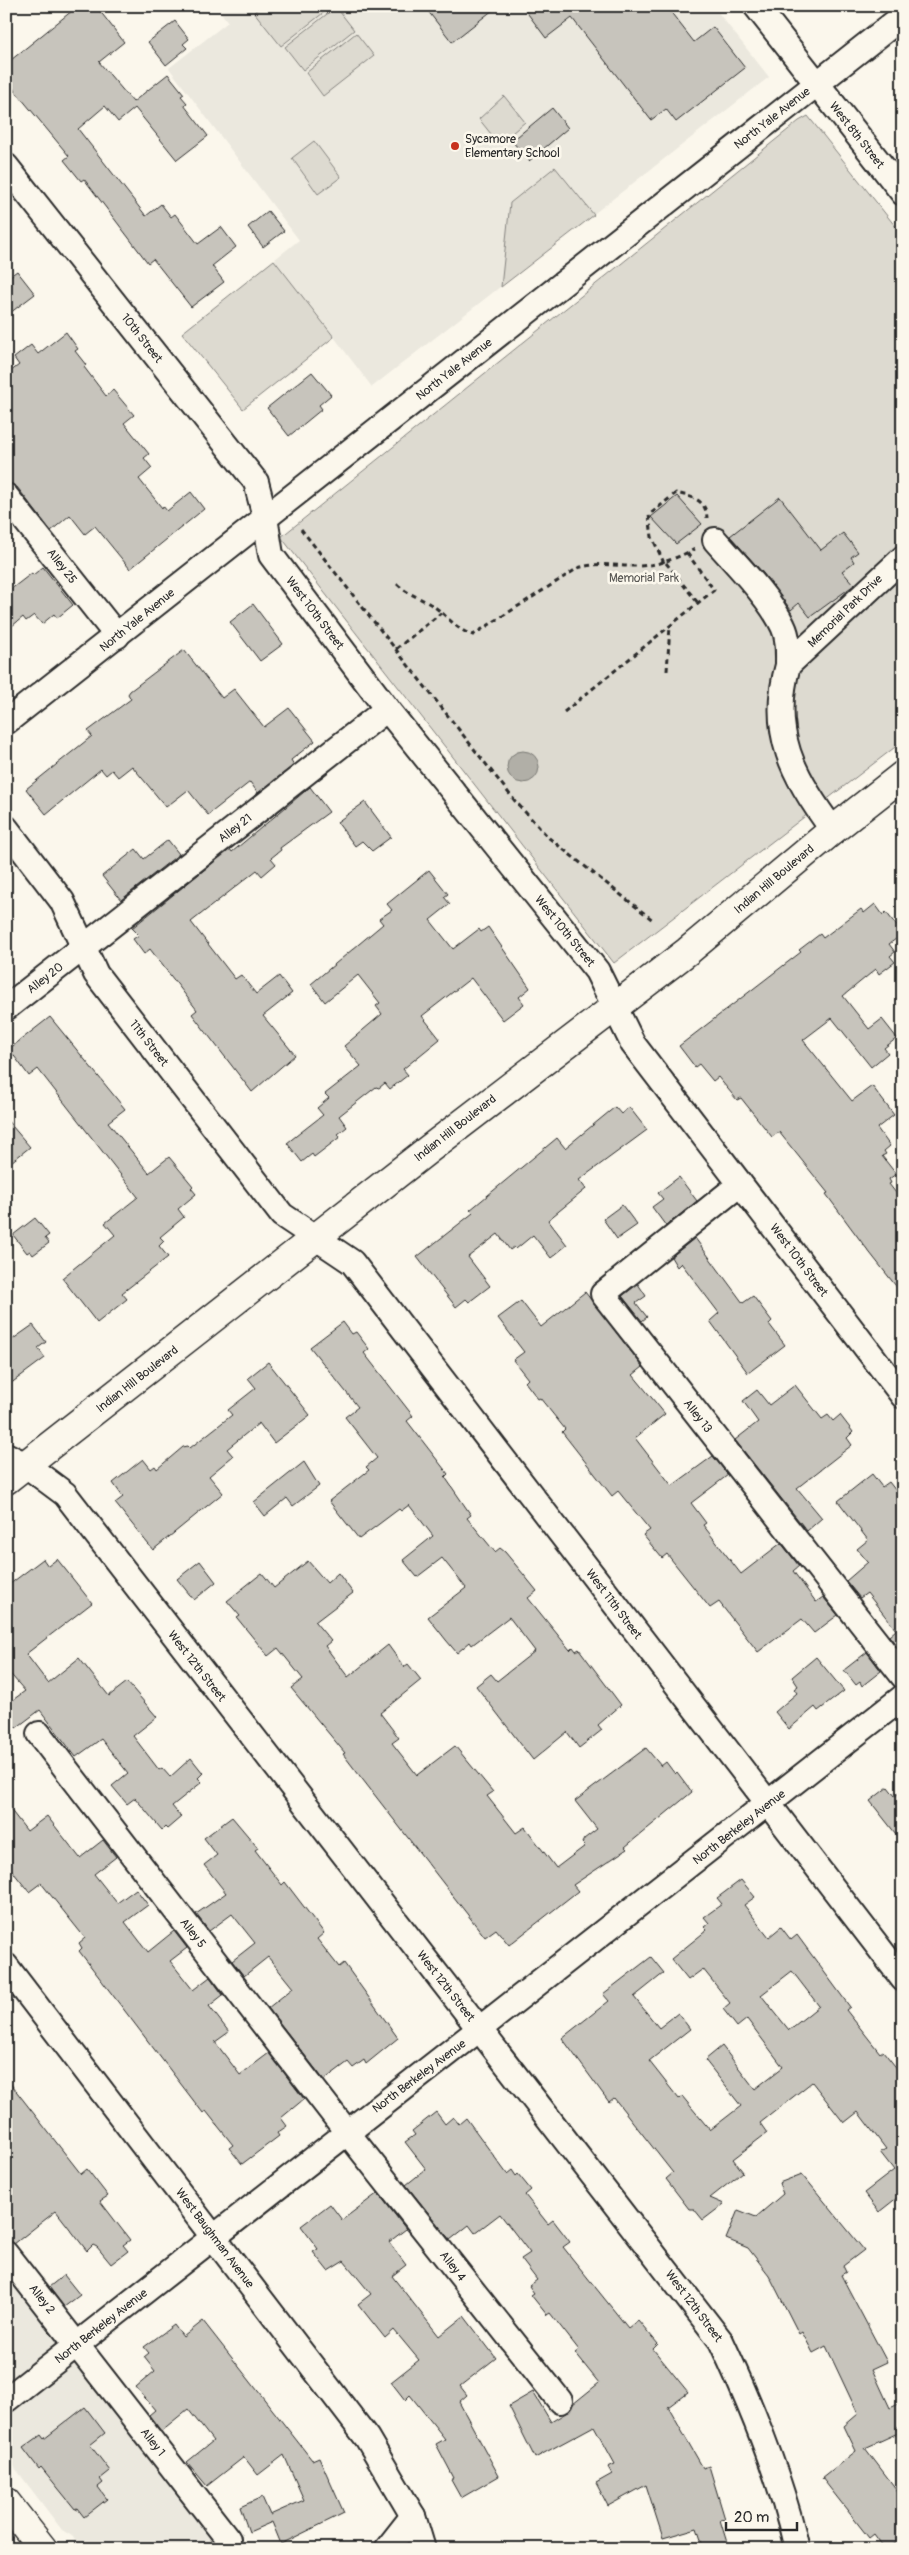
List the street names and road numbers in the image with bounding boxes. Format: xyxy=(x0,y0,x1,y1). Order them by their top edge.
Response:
street label: North Yale Avenue xyxy=(731,84,813,153)
street label: West 8th Street xyxy=(826,99,887,172)
street label: 10th Street xyxy=(118,311,166,366)
street label: North Yale Avenue xyxy=(413,335,495,404)
street label: Alley 25 xyxy=(43,546,80,587)
street label: Memorial Park Drive xyxy=(805,572,886,651)
street label: West 10th Street xyxy=(282,574,347,653)
street label: North Yale Avenue xyxy=(97,585,178,655)
street label: Alley 21 xyxy=(216,811,255,846)
street label: Indian Hill Boulevard xyxy=(731,841,817,917)
street label: West 10th Street xyxy=(531,893,598,970)
street label: Alley 20 xyxy=(24,960,66,997)
street label: 11th Street xyxy=(126,1017,172,1070)
street label: Indian Hill Boulevard xyxy=(411,1092,499,1165)
street label: West 10th Street xyxy=(766,1221,831,1300)
street label: Indian Hill Boulevard xyxy=(93,1343,181,1416)
street label: Alley 13 xyxy=(680,1397,716,1436)
street label: West 11th Street xyxy=(582,1566,645,1642)
street label: West 12th Street xyxy=(164,1628,229,1705)
street label: North Berkeley Avenue xyxy=(690,1787,789,1868)
street label: Alley 5 xyxy=(176,1915,209,1951)
street label: West 12th Street xyxy=(413,1948,478,2025)
street label: North Berkeley Avenue xyxy=(370,2036,469,2116)
street label: West Baughman Avenue xyxy=(172,2185,257,2291)
street label: Alley 4 xyxy=(436,2248,469,2284)
street label: West 12th Street xyxy=(662,2267,726,2345)
street label: Alley 2 xyxy=(25,2281,58,2317)
street label: North Berkeley Avenue xyxy=(52,2286,151,2367)
street label: Alley 1 xyxy=(137,2425,168,2459)

